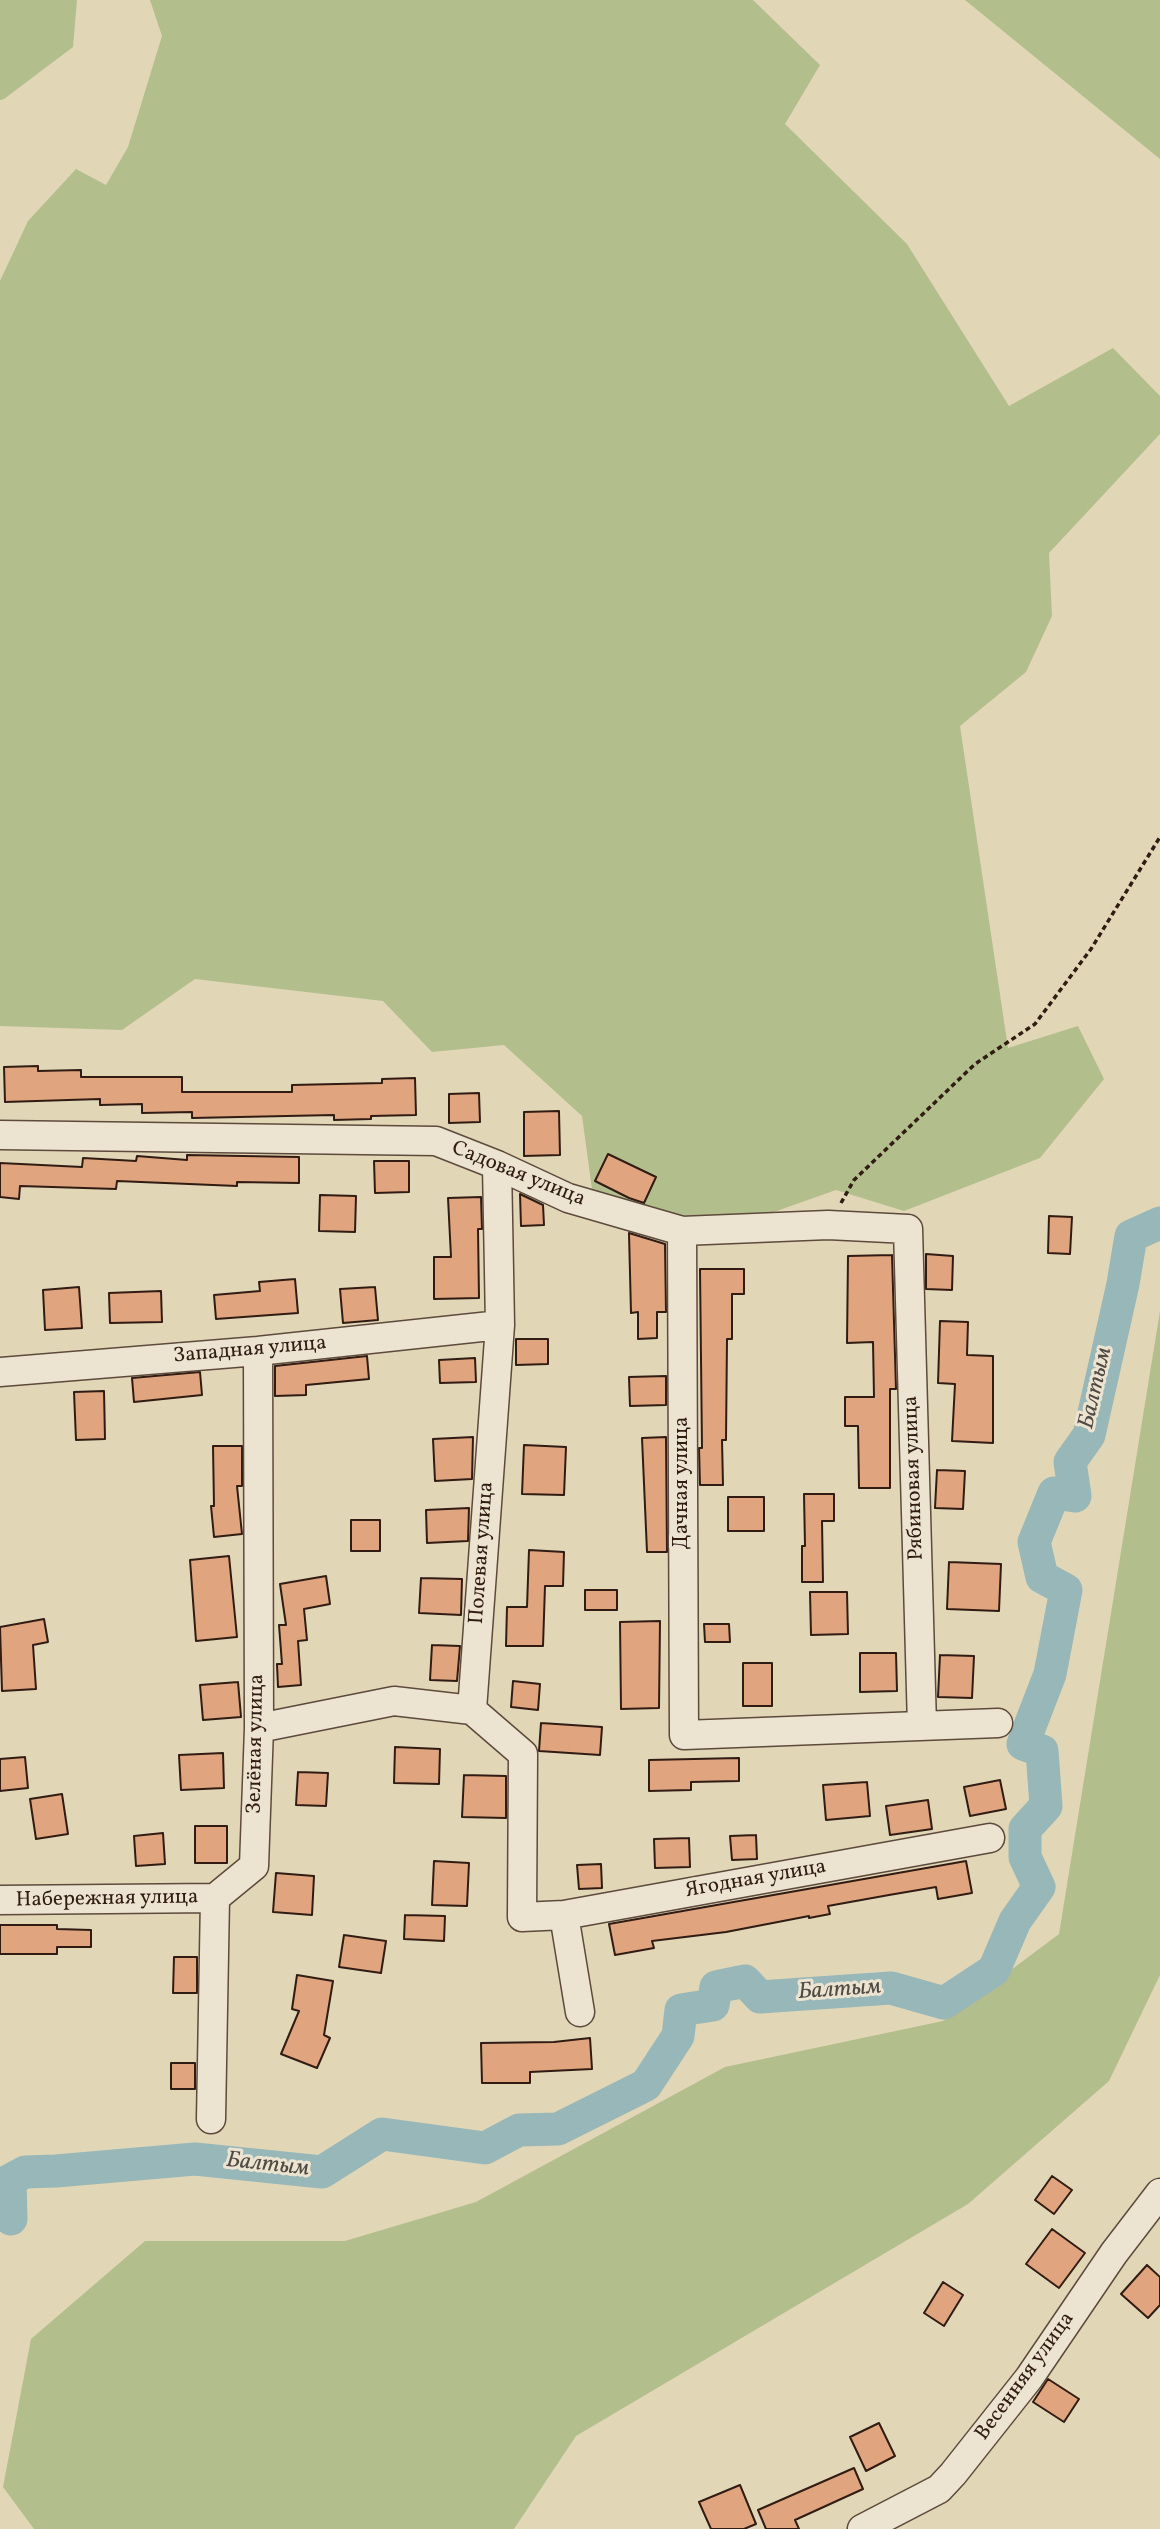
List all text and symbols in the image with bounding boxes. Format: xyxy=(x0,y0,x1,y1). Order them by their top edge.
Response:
street label: Садовая улица xyxy=(447,1137,589,1213)
street label: Западная улица xyxy=(172,1332,328,1370)
water label: Балтым xyxy=(1074,1344,1120,1432)
street label: Рябиновая улица xyxy=(900,1395,930,1561)
street label: Дачная улица xyxy=(670,1417,696,1549)
street label: Полевая улица xyxy=(465,1481,501,1625)
street label: Зелёная улица xyxy=(243,1674,271,1814)
street label: Ягодная улица xyxy=(684,1855,828,1905)
street label: Набережная улица xyxy=(15,1886,199,1914)
water label: Балтым xyxy=(797,1974,883,2008)
water label: Балтым xyxy=(225,2148,311,2184)
street label: Весенняя улица xyxy=(971,2308,1081,2446)

